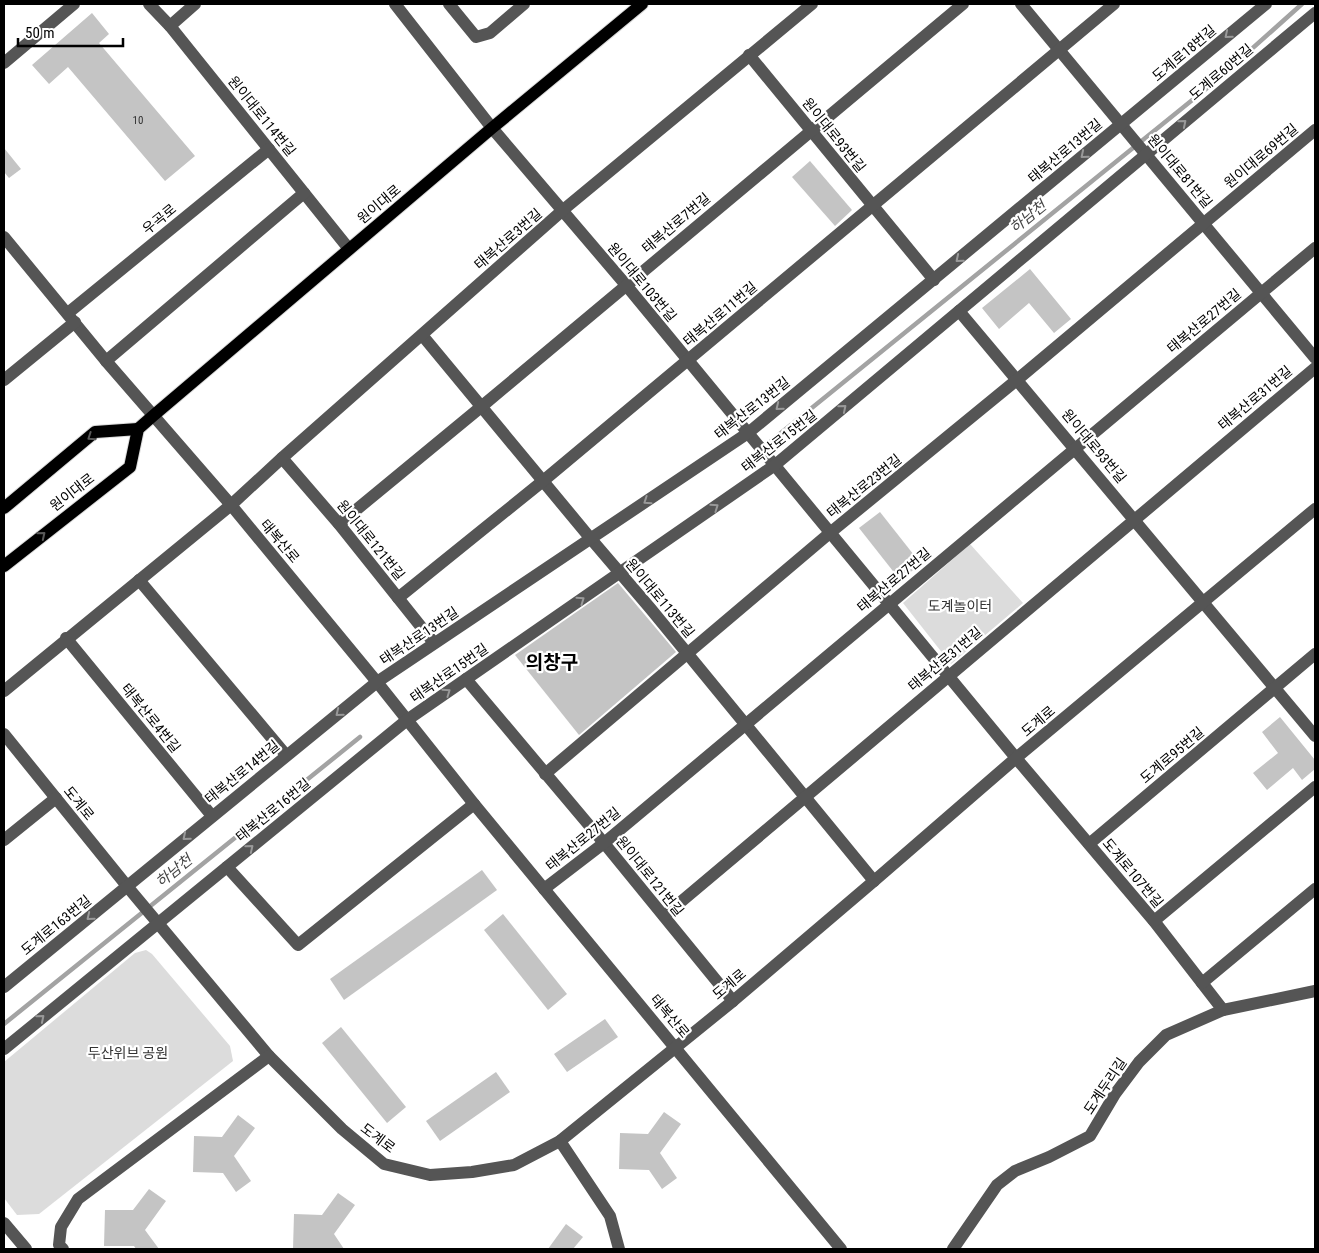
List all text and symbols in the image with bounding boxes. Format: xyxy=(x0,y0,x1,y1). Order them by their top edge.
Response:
scale bar xyxy=(18,15,122,47)
street label: 도계로18번길 xyxy=(1149,22,1219,84)
text: 50 m xyxy=(25,24,55,42)
one-way arrow xyxy=(1225,29,1234,38)
street label: 도계로60번길 xyxy=(1186,41,1256,103)
street label: 원이대로114번길 xyxy=(225,73,299,159)
street label: 원이대로93번길 xyxy=(799,95,869,175)
house number: 10 xyxy=(133,114,143,127)
street label: 태복산로13번길 xyxy=(1025,116,1105,186)
one-way arrow xyxy=(1178,120,1187,129)
street label: 원이대로69번길 xyxy=(1221,121,1301,191)
street label: 원이대로81번길 xyxy=(1145,131,1215,211)
one-way arrow xyxy=(1081,150,1090,158)
street label: 원이대로 xyxy=(354,181,404,227)
street label: 태복산로7번길 xyxy=(639,190,713,256)
water label: 하남천 xyxy=(1006,196,1051,237)
street label: 우곡로 xyxy=(139,201,179,237)
street label: 태복산로3번길 xyxy=(471,205,545,273)
street label: 원이대로103번길 xyxy=(604,239,680,325)
one-way arrow xyxy=(956,254,965,262)
street label: 태복산로11번길 xyxy=(680,279,760,349)
street label: 태복산로27번길 xyxy=(1164,286,1244,356)
street label: 태복산로31번길 xyxy=(1215,363,1295,433)
street label: 태복산로13번길 xyxy=(711,374,793,442)
one-way arrow xyxy=(776,401,785,410)
one-way arrow xyxy=(837,406,846,414)
street label: 원이대로93번길 xyxy=(1059,406,1129,486)
street label: 태복산로15번길 xyxy=(738,407,820,475)
one-way arrow xyxy=(87,430,96,440)
street label: 태복산로23번길 xyxy=(824,451,904,521)
street label: 원이대로 xyxy=(47,470,97,514)
one-way arrow xyxy=(643,495,653,504)
street label: 원이대로121번길 xyxy=(334,497,408,583)
one-way arrow xyxy=(709,504,718,513)
street label: 태복산로 xyxy=(257,516,303,566)
one-way arrow xyxy=(36,533,45,541)
street label: 태복산로27번길 xyxy=(854,545,934,615)
street label: 원이대로113번길 xyxy=(622,555,698,641)
one-way arrow xyxy=(575,597,585,606)
park label: 도계놀이터 xyxy=(928,598,992,614)
street label: 태복산로13번길 xyxy=(377,604,461,668)
street label: 태복산로31번길 xyxy=(905,624,985,694)
street label: 태복산로15번길 xyxy=(407,640,491,706)
district label: 의창구 xyxy=(526,651,578,674)
street label: 태복산로4번길 xyxy=(118,680,184,756)
one-way arrow xyxy=(442,689,451,698)
street label: 도계로 xyxy=(1018,702,1058,740)
one-way arrow xyxy=(336,707,345,715)
street label: 도계로95번길 xyxy=(1137,724,1207,786)
street label: 태복산로14번길 xyxy=(202,737,282,807)
street label: 태복산로16번길 xyxy=(233,775,313,845)
street label: 도계로 xyxy=(61,783,97,823)
street label: 태복산로27번길 xyxy=(543,804,623,874)
one-way arrow xyxy=(183,832,192,840)
street label: 원이대로121번길 xyxy=(613,833,687,919)
street label: 도계로107번길 xyxy=(1100,835,1166,911)
one-way arrow xyxy=(244,846,253,854)
water label: 하남천 xyxy=(152,850,197,891)
street label: 도계로163번길 xyxy=(18,892,94,958)
one-way arrow xyxy=(87,912,96,920)
street label: 도계로 xyxy=(709,965,749,1003)
street label: 태복산로 xyxy=(647,991,693,1041)
one-way arrow xyxy=(36,1015,45,1024)
park label: 두산위브 공원 xyxy=(88,1045,168,1061)
street label: 도계두리길 xyxy=(1080,1055,1130,1117)
street label: 도계로 xyxy=(358,1120,398,1156)

